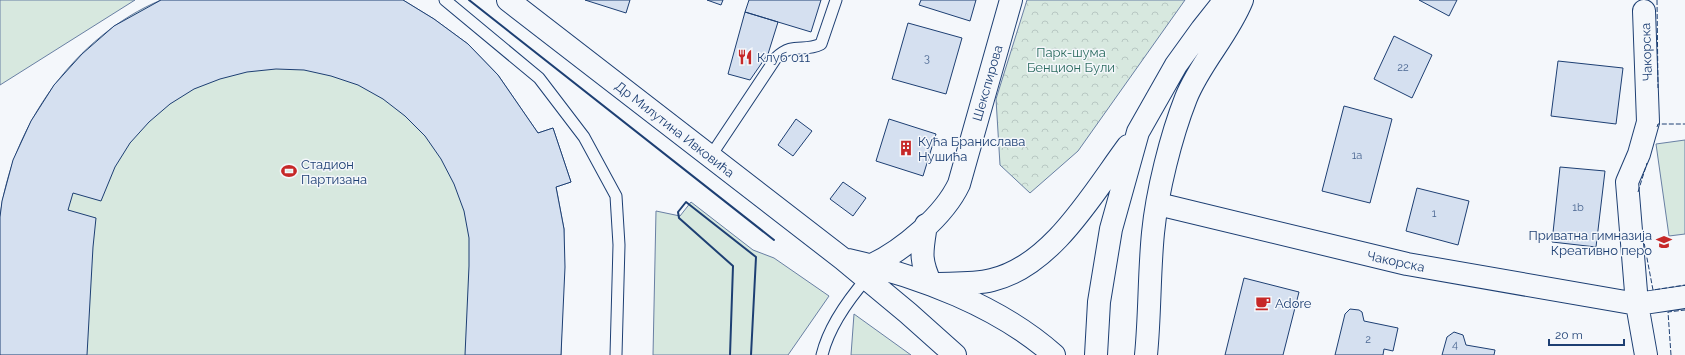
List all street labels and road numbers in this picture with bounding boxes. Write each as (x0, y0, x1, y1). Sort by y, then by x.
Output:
street label: Чакорска (1638, 22, 1655, 82)
street label: Шекспирова (969, 43, 1006, 123)
street label: Др Милутина Ивковића (612, 78, 737, 181)
street label: Чакорска (1366, 248, 1426, 275)

